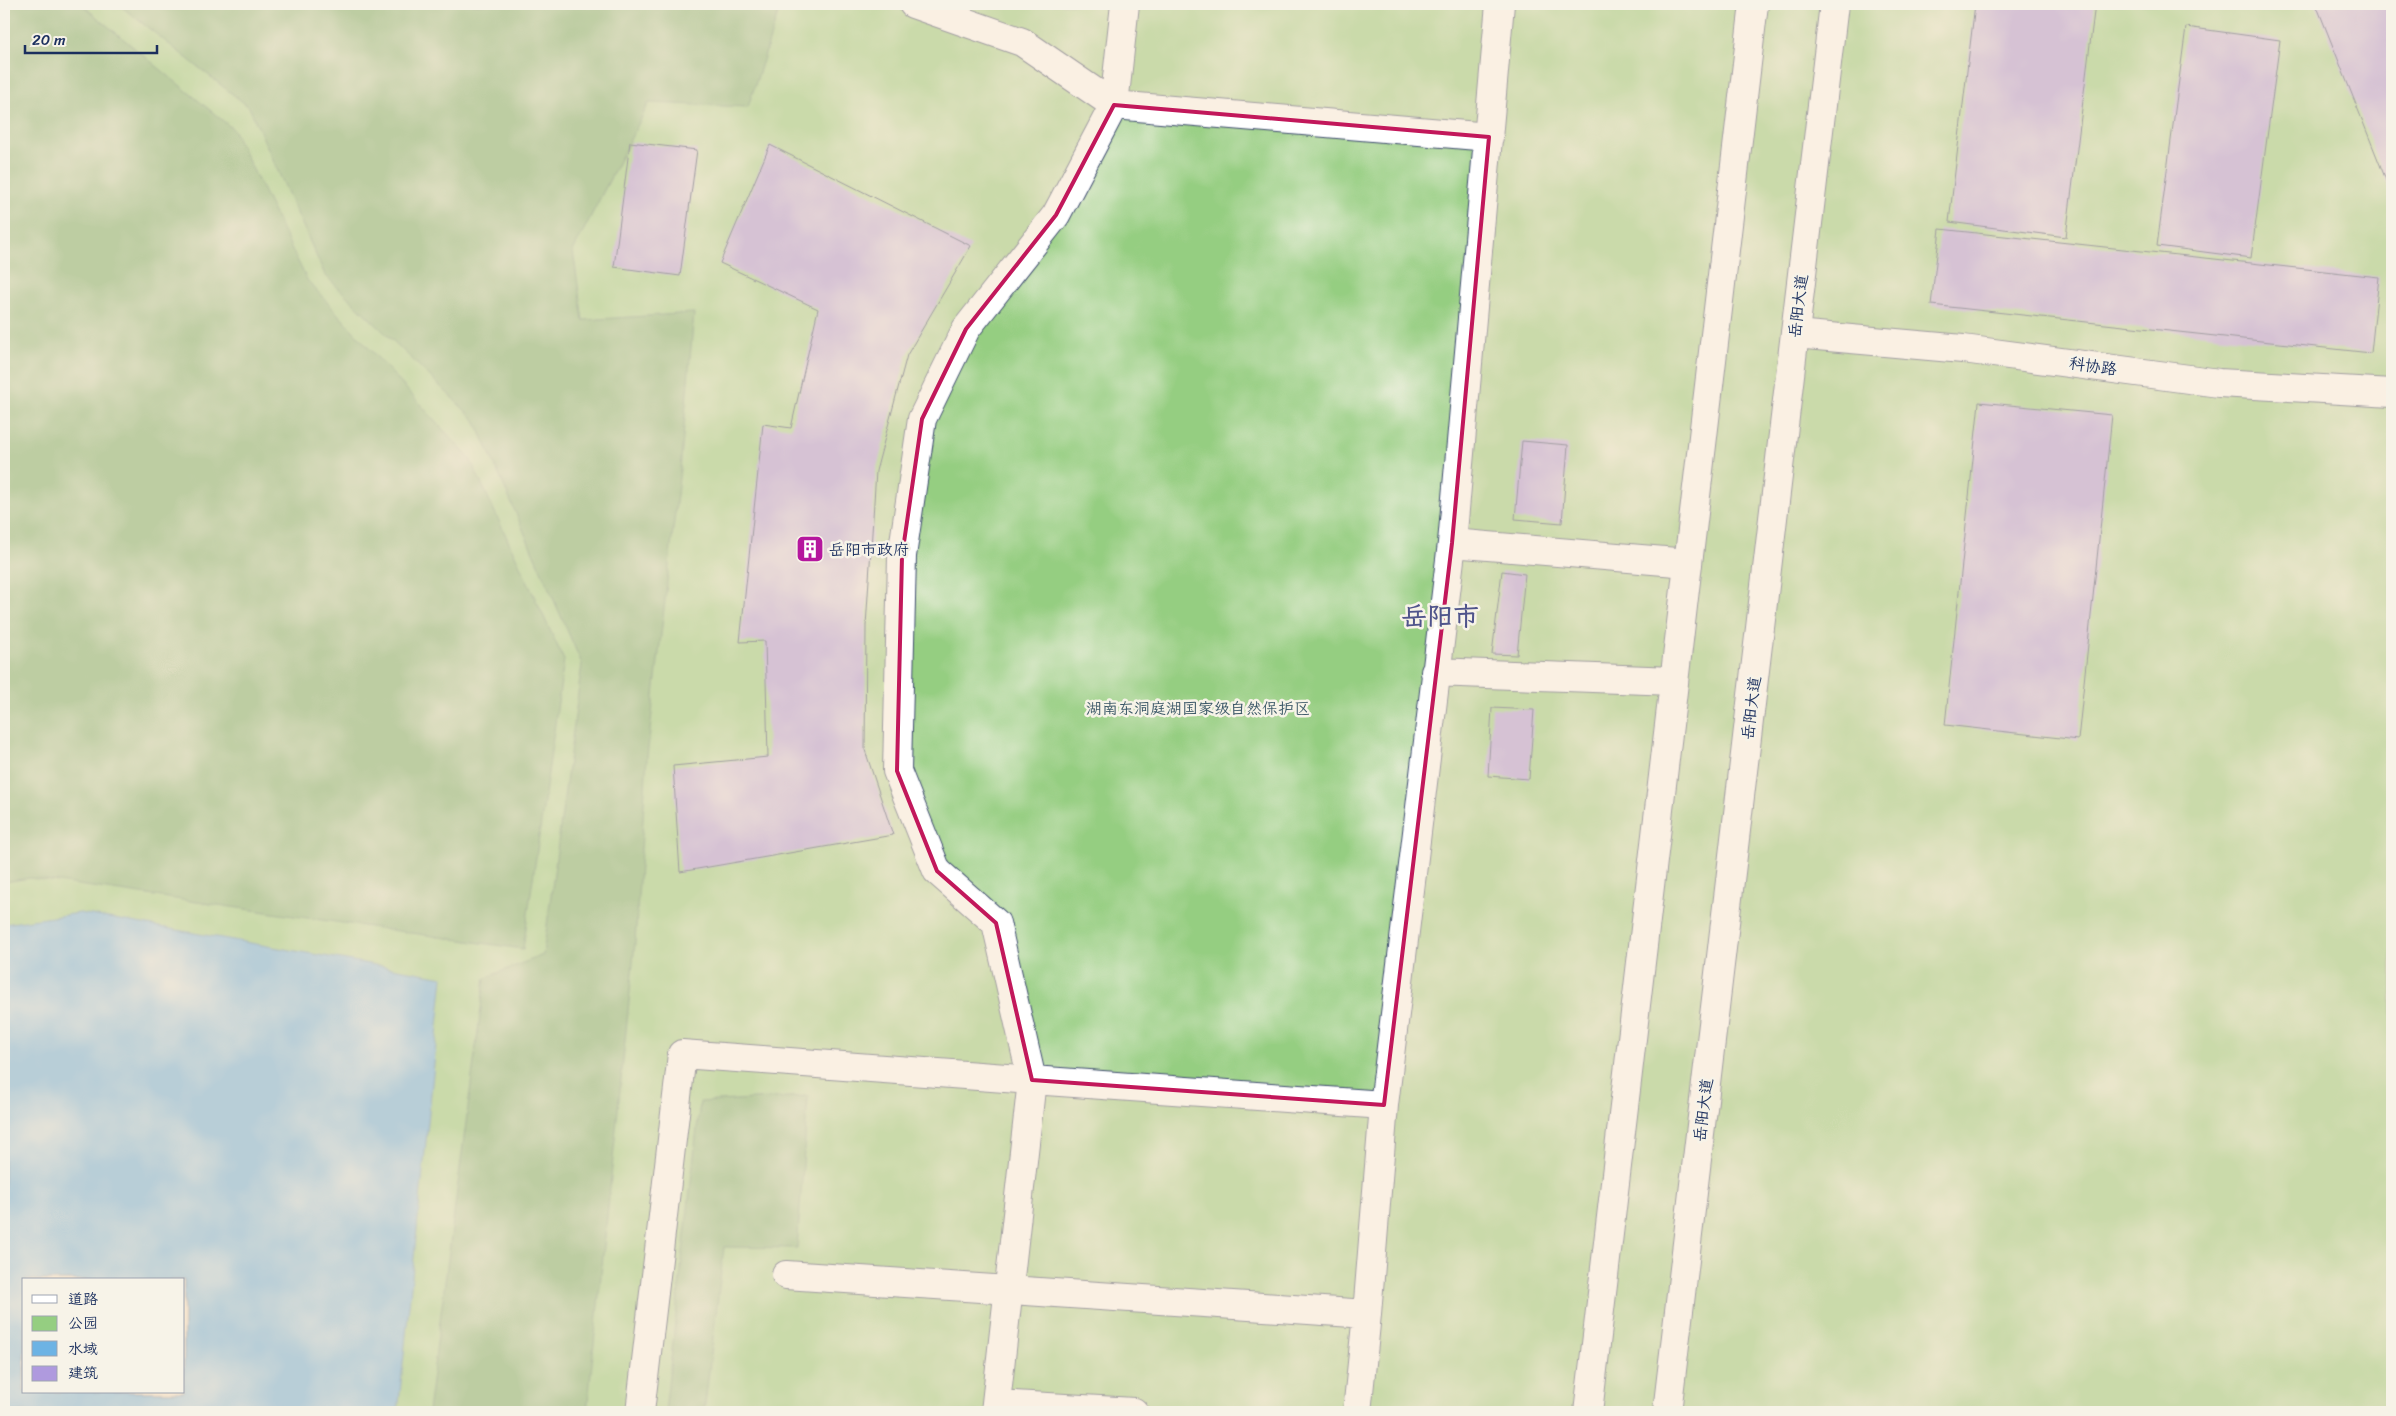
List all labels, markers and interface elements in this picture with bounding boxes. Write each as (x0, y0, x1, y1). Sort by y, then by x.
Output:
scale bar (25, 22, 158, 54)
text: 20 m (32, 27, 66, 53)
street label: 岳阳大道 (1780, 272, 1816, 340)
street label: 科协路 (2067, 348, 2119, 384)
building icon: 岳阳市政府 (795, 534, 825, 564)
place label: 岳阳市政府 (829, 535, 909, 564)
district label: 岳阳市 (1401, 593, 1479, 639)
street label: 岳阳大道 (1733, 674, 1769, 742)
park label: 湖南东洞庭湖国家级自然保护区 (1086, 694, 1310, 723)
street label: 岳阳大道 (1685, 1076, 1721, 1144)
legend (22, 1278, 185, 1394)
text: 道路 (68, 1286, 98, 1312)
text: 公园 (68, 1310, 98, 1336)
text: 水域 (68, 1336, 98, 1362)
text: 建筑 (68, 1360, 98, 1386)

